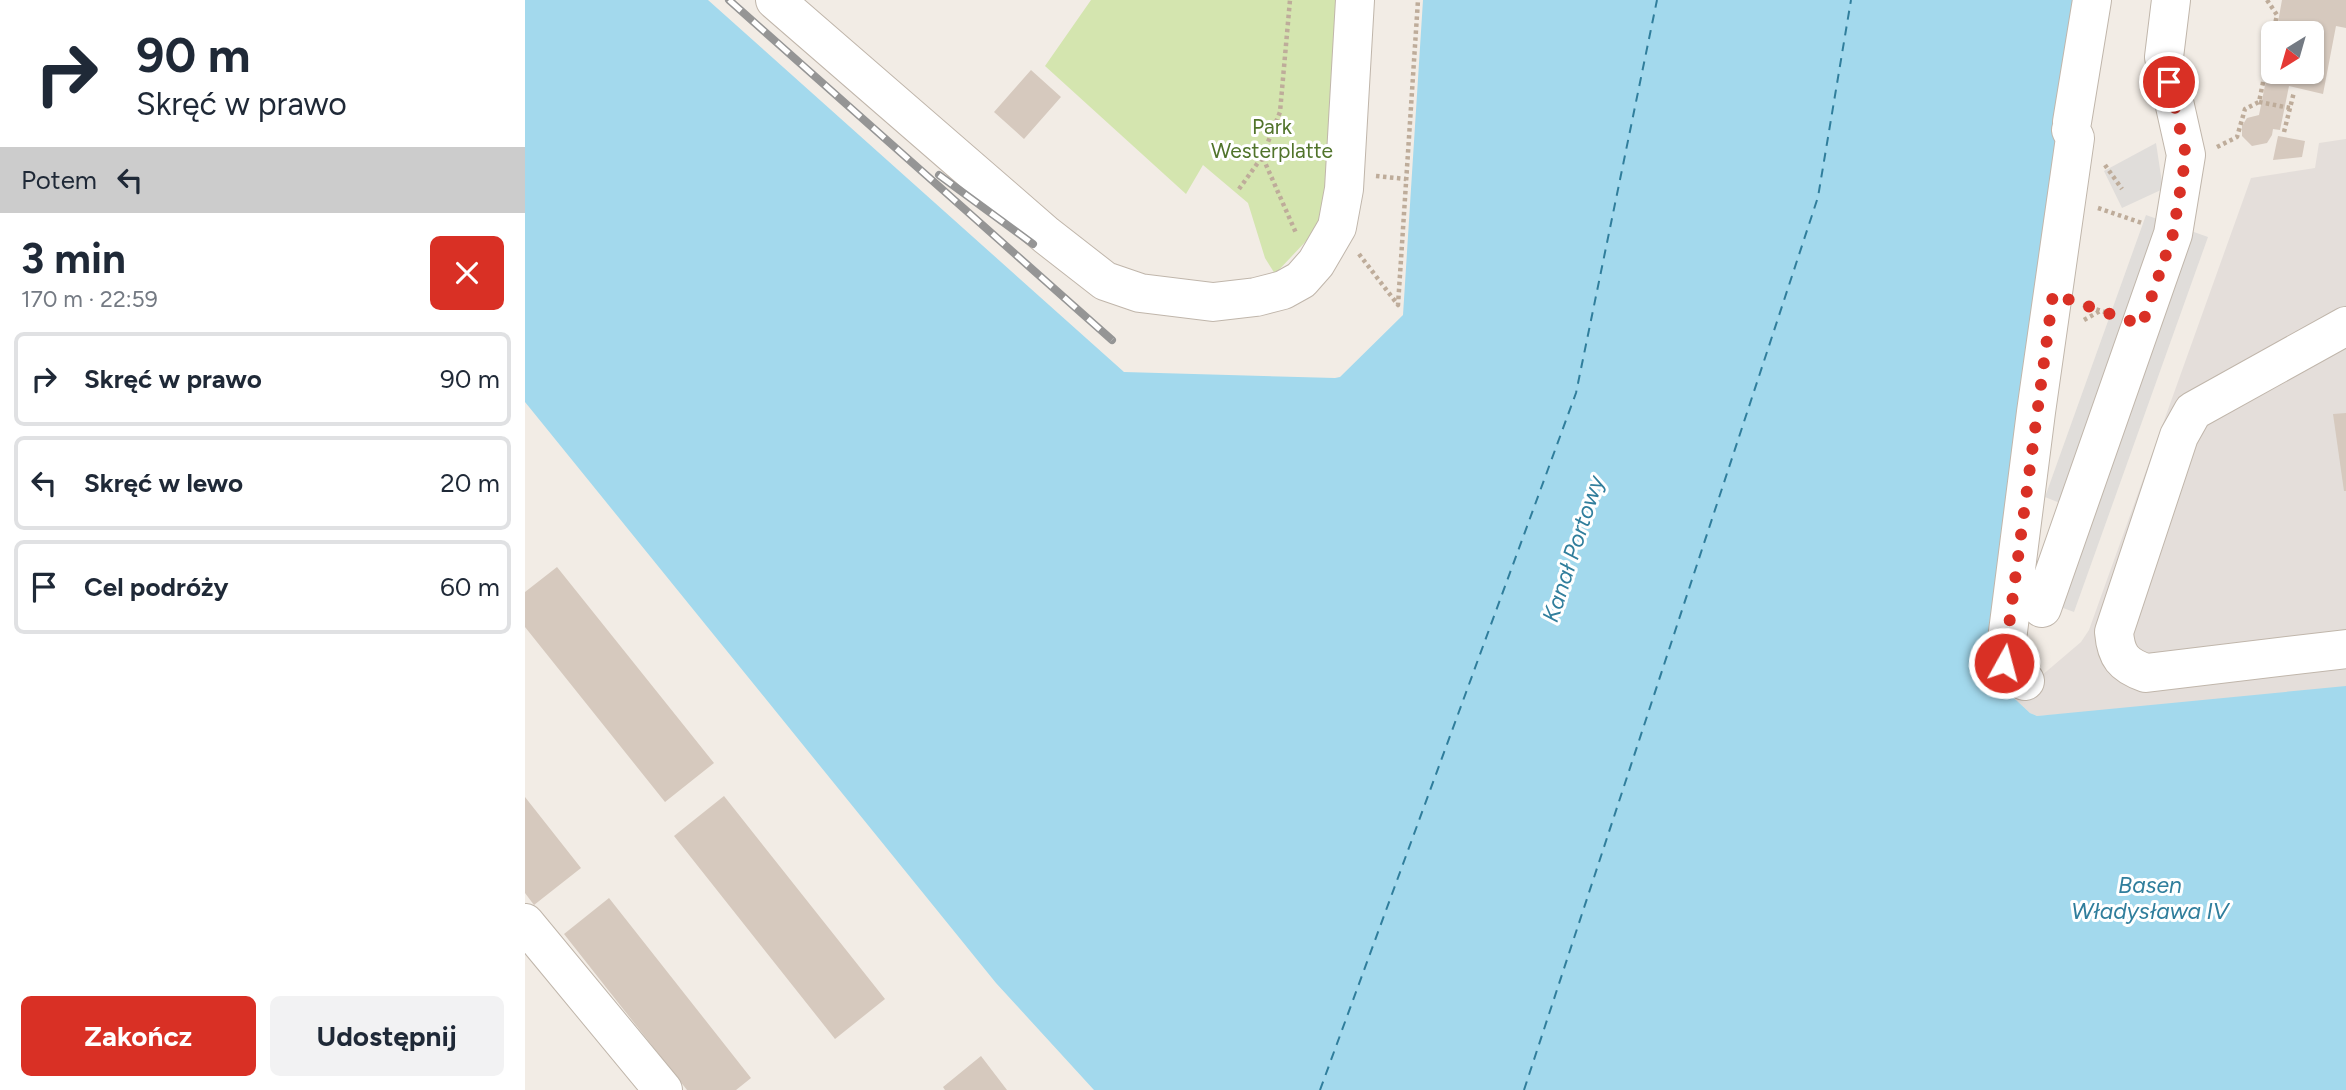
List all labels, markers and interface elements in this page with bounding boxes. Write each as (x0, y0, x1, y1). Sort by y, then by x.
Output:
north arrow (2261, 21, 2324, 84)
map controls (2261, 21, 2324, 84)
text: 90 m (136, 25, 251, 84)
icon: right (21, 28, 112, 119)
pin (2139, 52, 2199, 112)
icon: arrive (2150, 63, 2188, 101)
text: Skręć w prawo (136, 85, 347, 123)
park label: Park Westerplatte (1211, 114, 1333, 163)
icon: left (111, 161, 149, 199)
text: Potem (21, 164, 97, 196)
text: 3 min (21, 233, 126, 284)
button: close (430, 236, 504, 310)
text: 170 m · 22:59 (21, 285, 158, 313)
icon: right (25, 360, 63, 398)
text: Skręć w prawo (84, 363, 262, 395)
text: 90 m (440, 363, 500, 395)
icon: left (25, 464, 63, 502)
text: Skręć w lewo (84, 467, 243, 499)
text: 20 m (440, 467, 500, 499)
water label: Kanał Portowy (1536, 471, 1610, 626)
icon: arrive (25, 568, 63, 606)
text: Cel podróży (84, 571, 228, 603)
text: 60 m (440, 571, 500, 603)
position arrow (1967, 626, 2041, 700)
water label: Basen Władysława IV (2071, 871, 2231, 925)
button: Zakończ (21, 996, 256, 1076)
button: Udostępnij (270, 996, 504, 1076)

